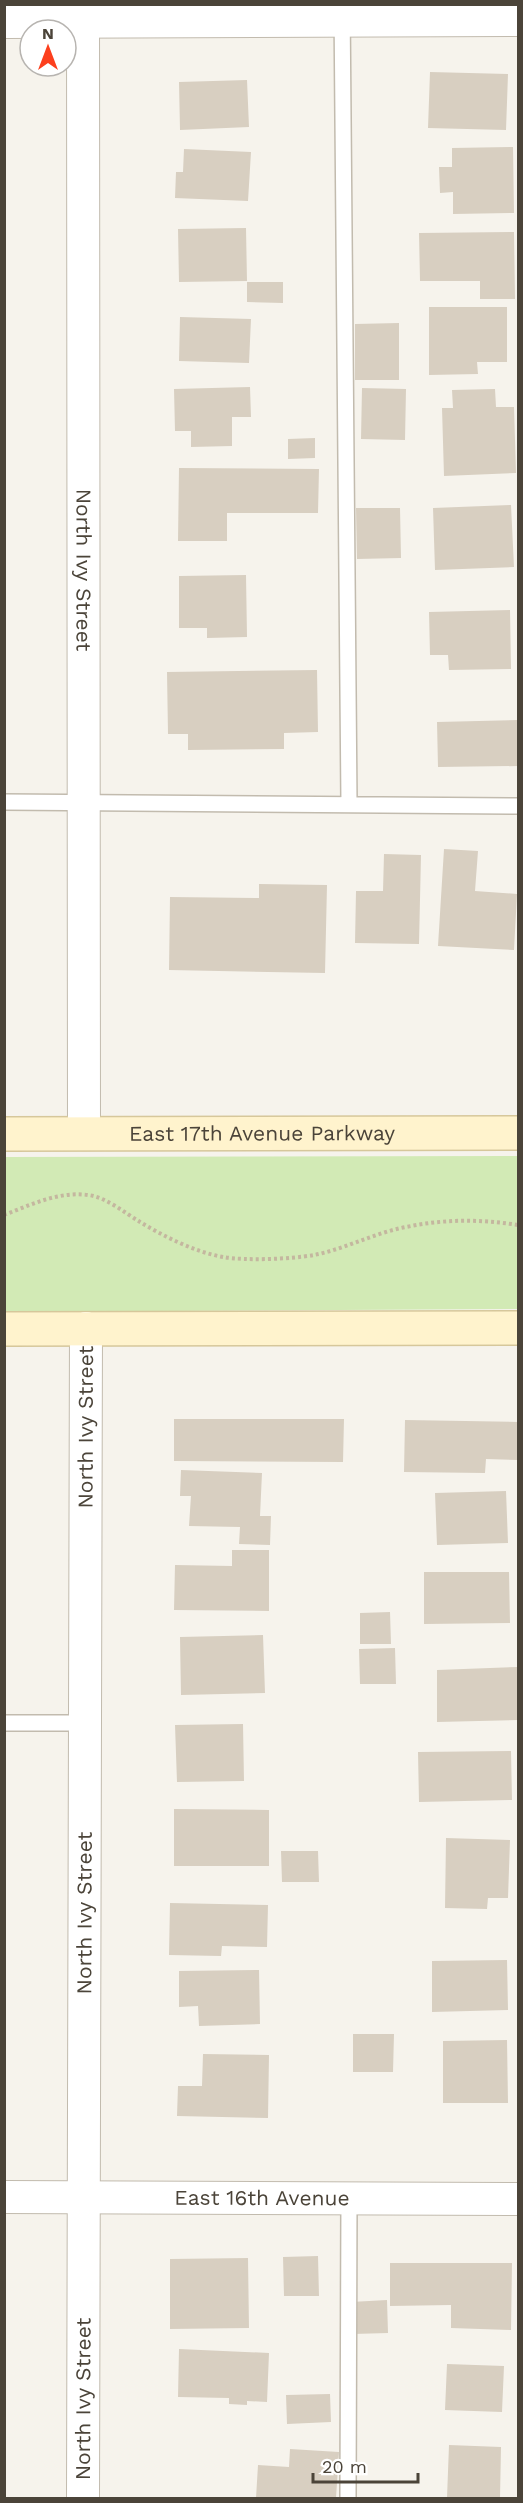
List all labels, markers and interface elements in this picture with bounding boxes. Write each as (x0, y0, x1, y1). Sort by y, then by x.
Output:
north arrow (18, 18, 78, 78)
text: N (42, 24, 54, 43)
street label: North Ivy Street (71, 489, 97, 652)
street label: East 17th Avenue Parkway (129, 1120, 395, 1146)
street label: North Ivy Street (73, 1345, 98, 1508)
street label: North Ivy Street (71, 1831, 97, 1994)
street label: East 16th Avenue (174, 2185, 350, 2210)
street label: North Ivy Street (70, 2317, 95, 2480)
scale bar (313, 2446, 418, 2484)
text: 20 m (322, 2456, 367, 2477)

